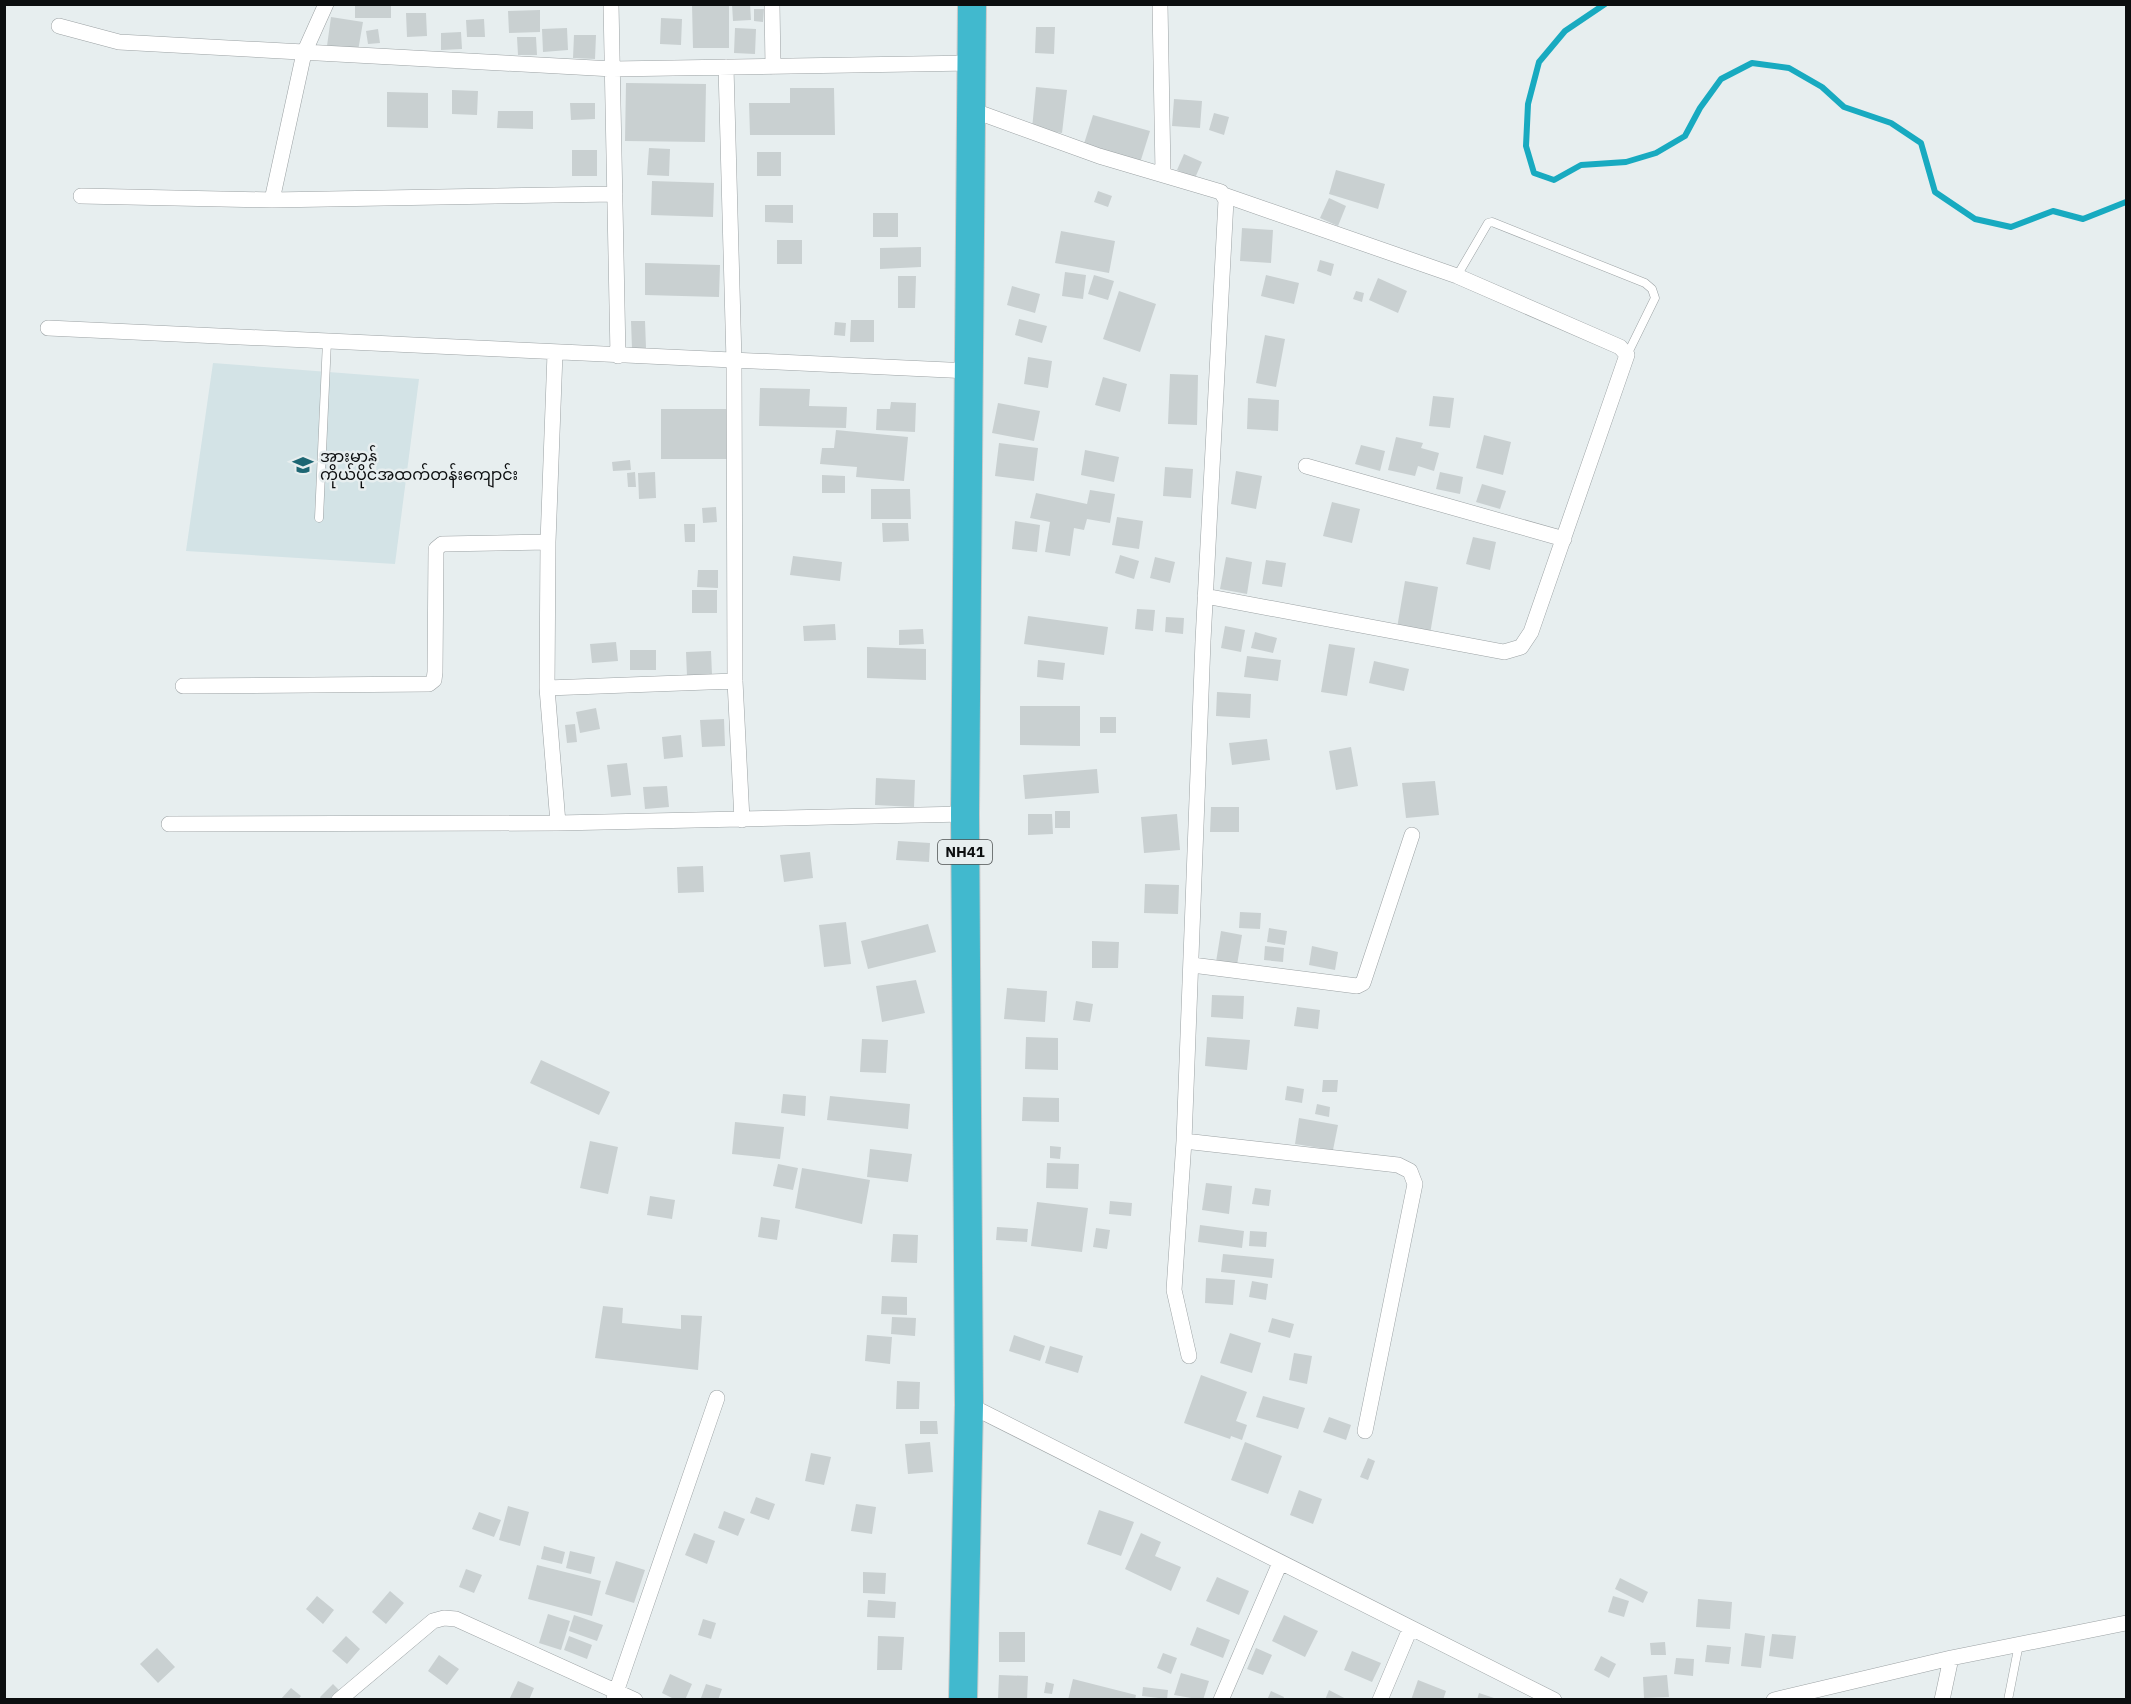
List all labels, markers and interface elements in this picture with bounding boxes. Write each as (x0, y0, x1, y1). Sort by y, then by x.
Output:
place label: အားမာန် ကိုယ်ပိုင်အထက်တန်းကျောင်း (320, 445, 518, 489)
school or university icon: အားမာန် ကိုယ်ပိုင်အထက်တန်းကျောင်း (291, 453, 315, 477)
road number: NH41 (938, 840, 992, 864)

